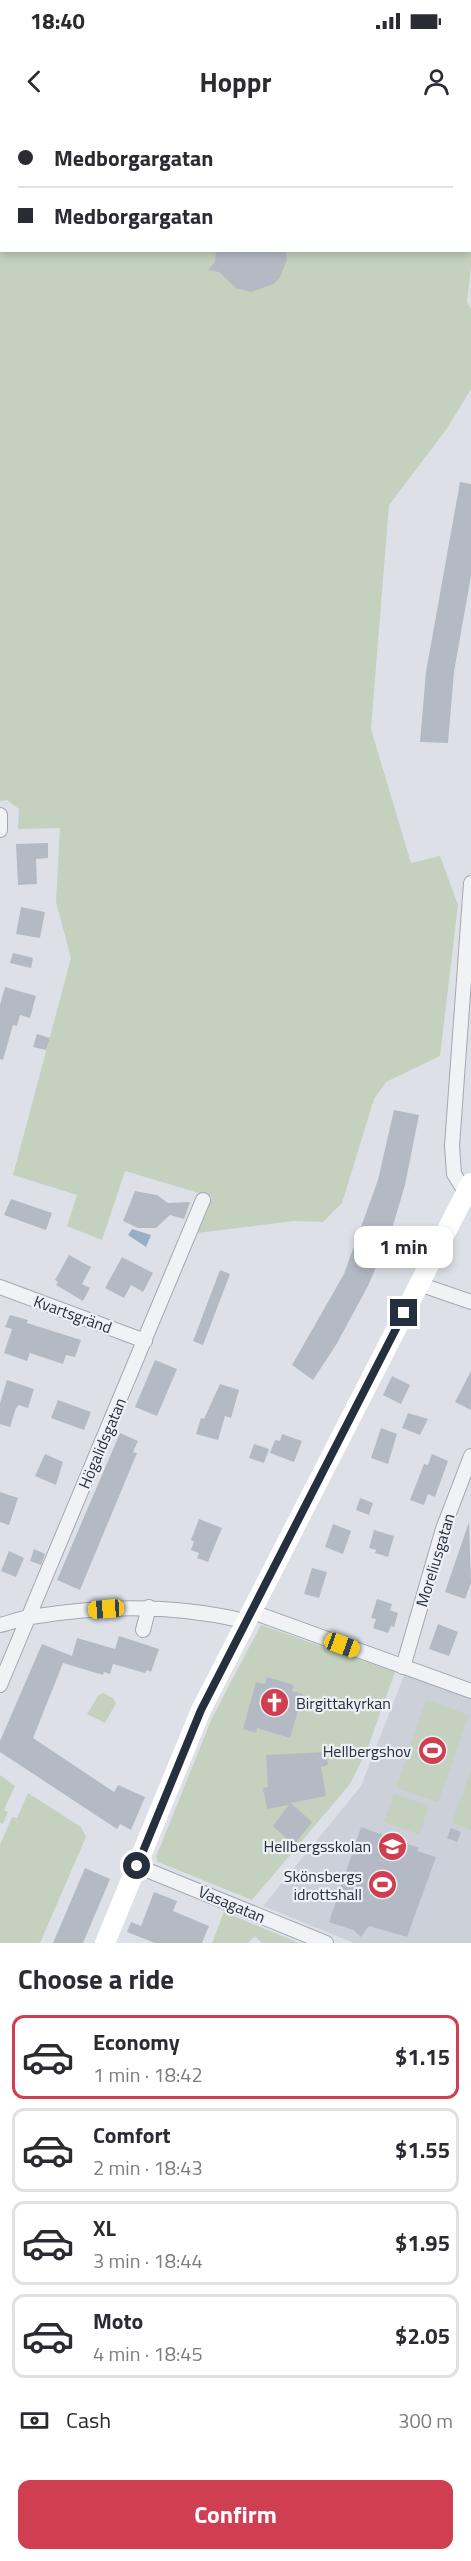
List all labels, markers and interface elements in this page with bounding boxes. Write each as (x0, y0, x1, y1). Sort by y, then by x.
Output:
text: 18:40 (30, 4, 85, 38)
text: Hoppr (200, 61, 271, 102)
icon: back (18, 65, 51, 98)
icon: person (420, 65, 453, 98)
text: Medborgargatan (54, 141, 213, 175)
text: Medborgargatan (54, 199, 213, 233)
callout: 1 min (354, 1226, 454, 1268)
text: 1 min (379, 1231, 428, 1262)
street label: Kvartsgränd (31, 1289, 115, 1339)
route end (390, 1299, 417, 1326)
street label: Högalidsgatan (72, 1394, 132, 1492)
street label: Moreliusgatan (409, 1510, 461, 1610)
car (87, 1599, 125, 1619)
car (322, 1630, 362, 1660)
church icon: Birgittakyrkan (259, 1687, 291, 1719)
place label: Birgittakyrkan (296, 1691, 391, 1715)
sports icon: Hellbergshov (416, 1735, 448, 1767)
place label: Hellbergshov (323, 1739, 411, 1763)
school or university icon: Hellbergsskolan (376, 1830, 408, 1862)
place label: Hellbergsskolan (264, 1834, 371, 1858)
route start (123, 1852, 150, 1879)
place label: Skönsbergs idrottshall (284, 1864, 362, 1906)
sports icon: Skönsbergs idrottshall (367, 1869, 399, 1901)
street label: Vasagatan (195, 1879, 269, 1929)
text: Choose a ride (18, 1958, 174, 1999)
text: Economy (93, 2025, 180, 2059)
icon: car (21, 2030, 75, 2084)
text: $1.15 (395, 2040, 450, 2074)
text: 1 min · 18:42 (93, 2059, 203, 2090)
text: Comfort (93, 2118, 171, 2152)
icon: car (21, 2123, 75, 2177)
text: $1.55 (395, 2133, 450, 2167)
text: 2 min · 18:43 (93, 2152, 203, 2183)
text: XL (93, 2211, 116, 2245)
icon: car (21, 2216, 75, 2270)
text: $1.95 (395, 2226, 450, 2260)
text: 3 min · 18:44 (93, 2245, 203, 2276)
text: Moto (93, 2304, 143, 2338)
icon: car (21, 2309, 75, 2363)
text: $2.05 (395, 2319, 450, 2353)
text: 4 min · 18:45 (93, 2338, 203, 2369)
text: Cash (66, 2403, 111, 2437)
icon: cash (18, 2404, 51, 2437)
text: 300 m (398, 2405, 453, 2436)
button: Confirm (18, 2480, 453, 2549)

